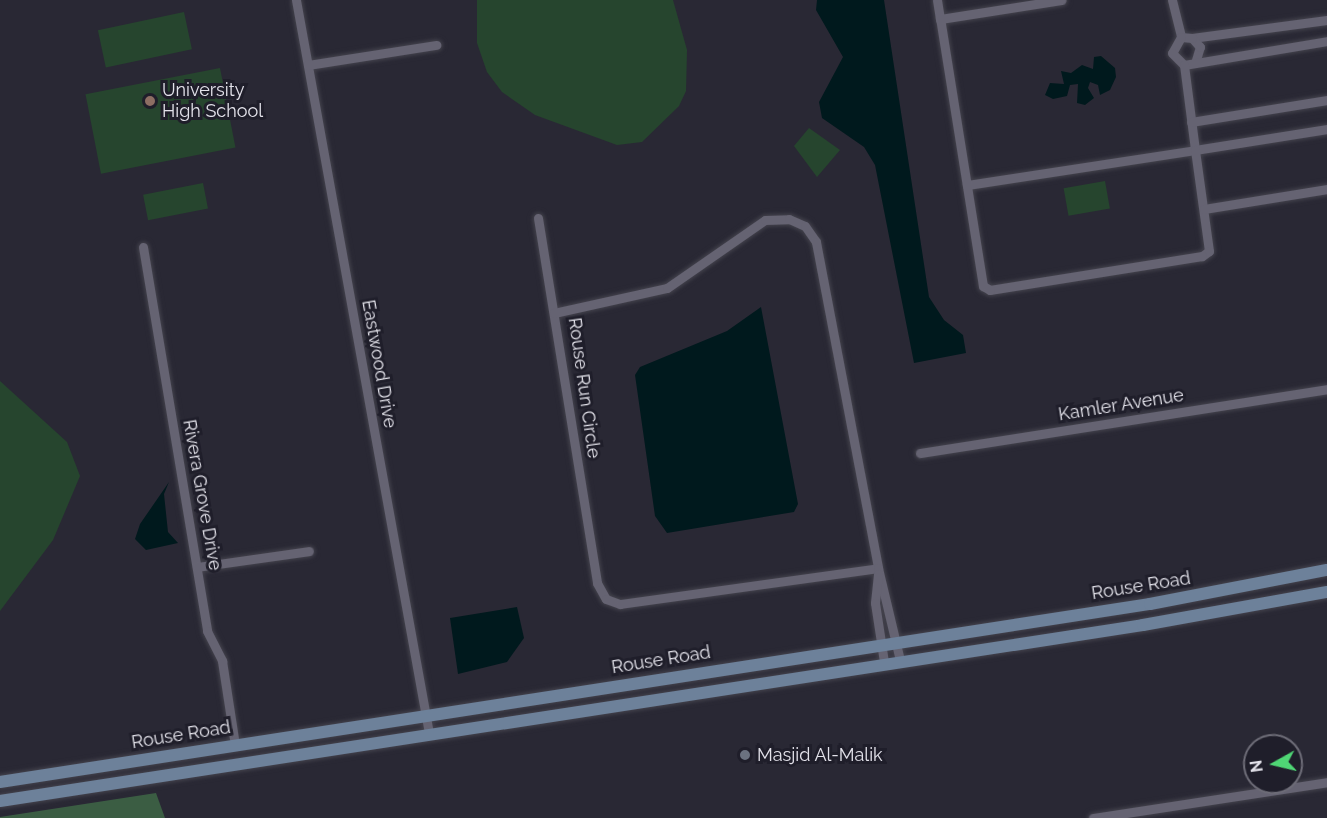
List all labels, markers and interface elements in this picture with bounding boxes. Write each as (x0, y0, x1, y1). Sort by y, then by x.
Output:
place label: University High School (162, 80, 263, 122)
marker: University High School (143, 94, 157, 108)
street label: Eastwood Drive (357, 298, 401, 430)
street label: Rouse Run Circle (563, 316, 605, 460)
street label: Kamler Avenue (1056, 384, 1186, 426)
street label: Rivera Grove Drive (178, 418, 226, 572)
street label: Rouse Road (1090, 568, 1192, 604)
street label: Rouse Road (610, 642, 712, 678)
street label: Rouse Road (130, 717, 232, 753)
north arrow (1243, 734, 1303, 794)
place label: Masjid Al-Malik (757, 744, 883, 766)
marker: Masjid Al-Malik (738, 748, 752, 762)
text: N (1246, 759, 1267, 774)

